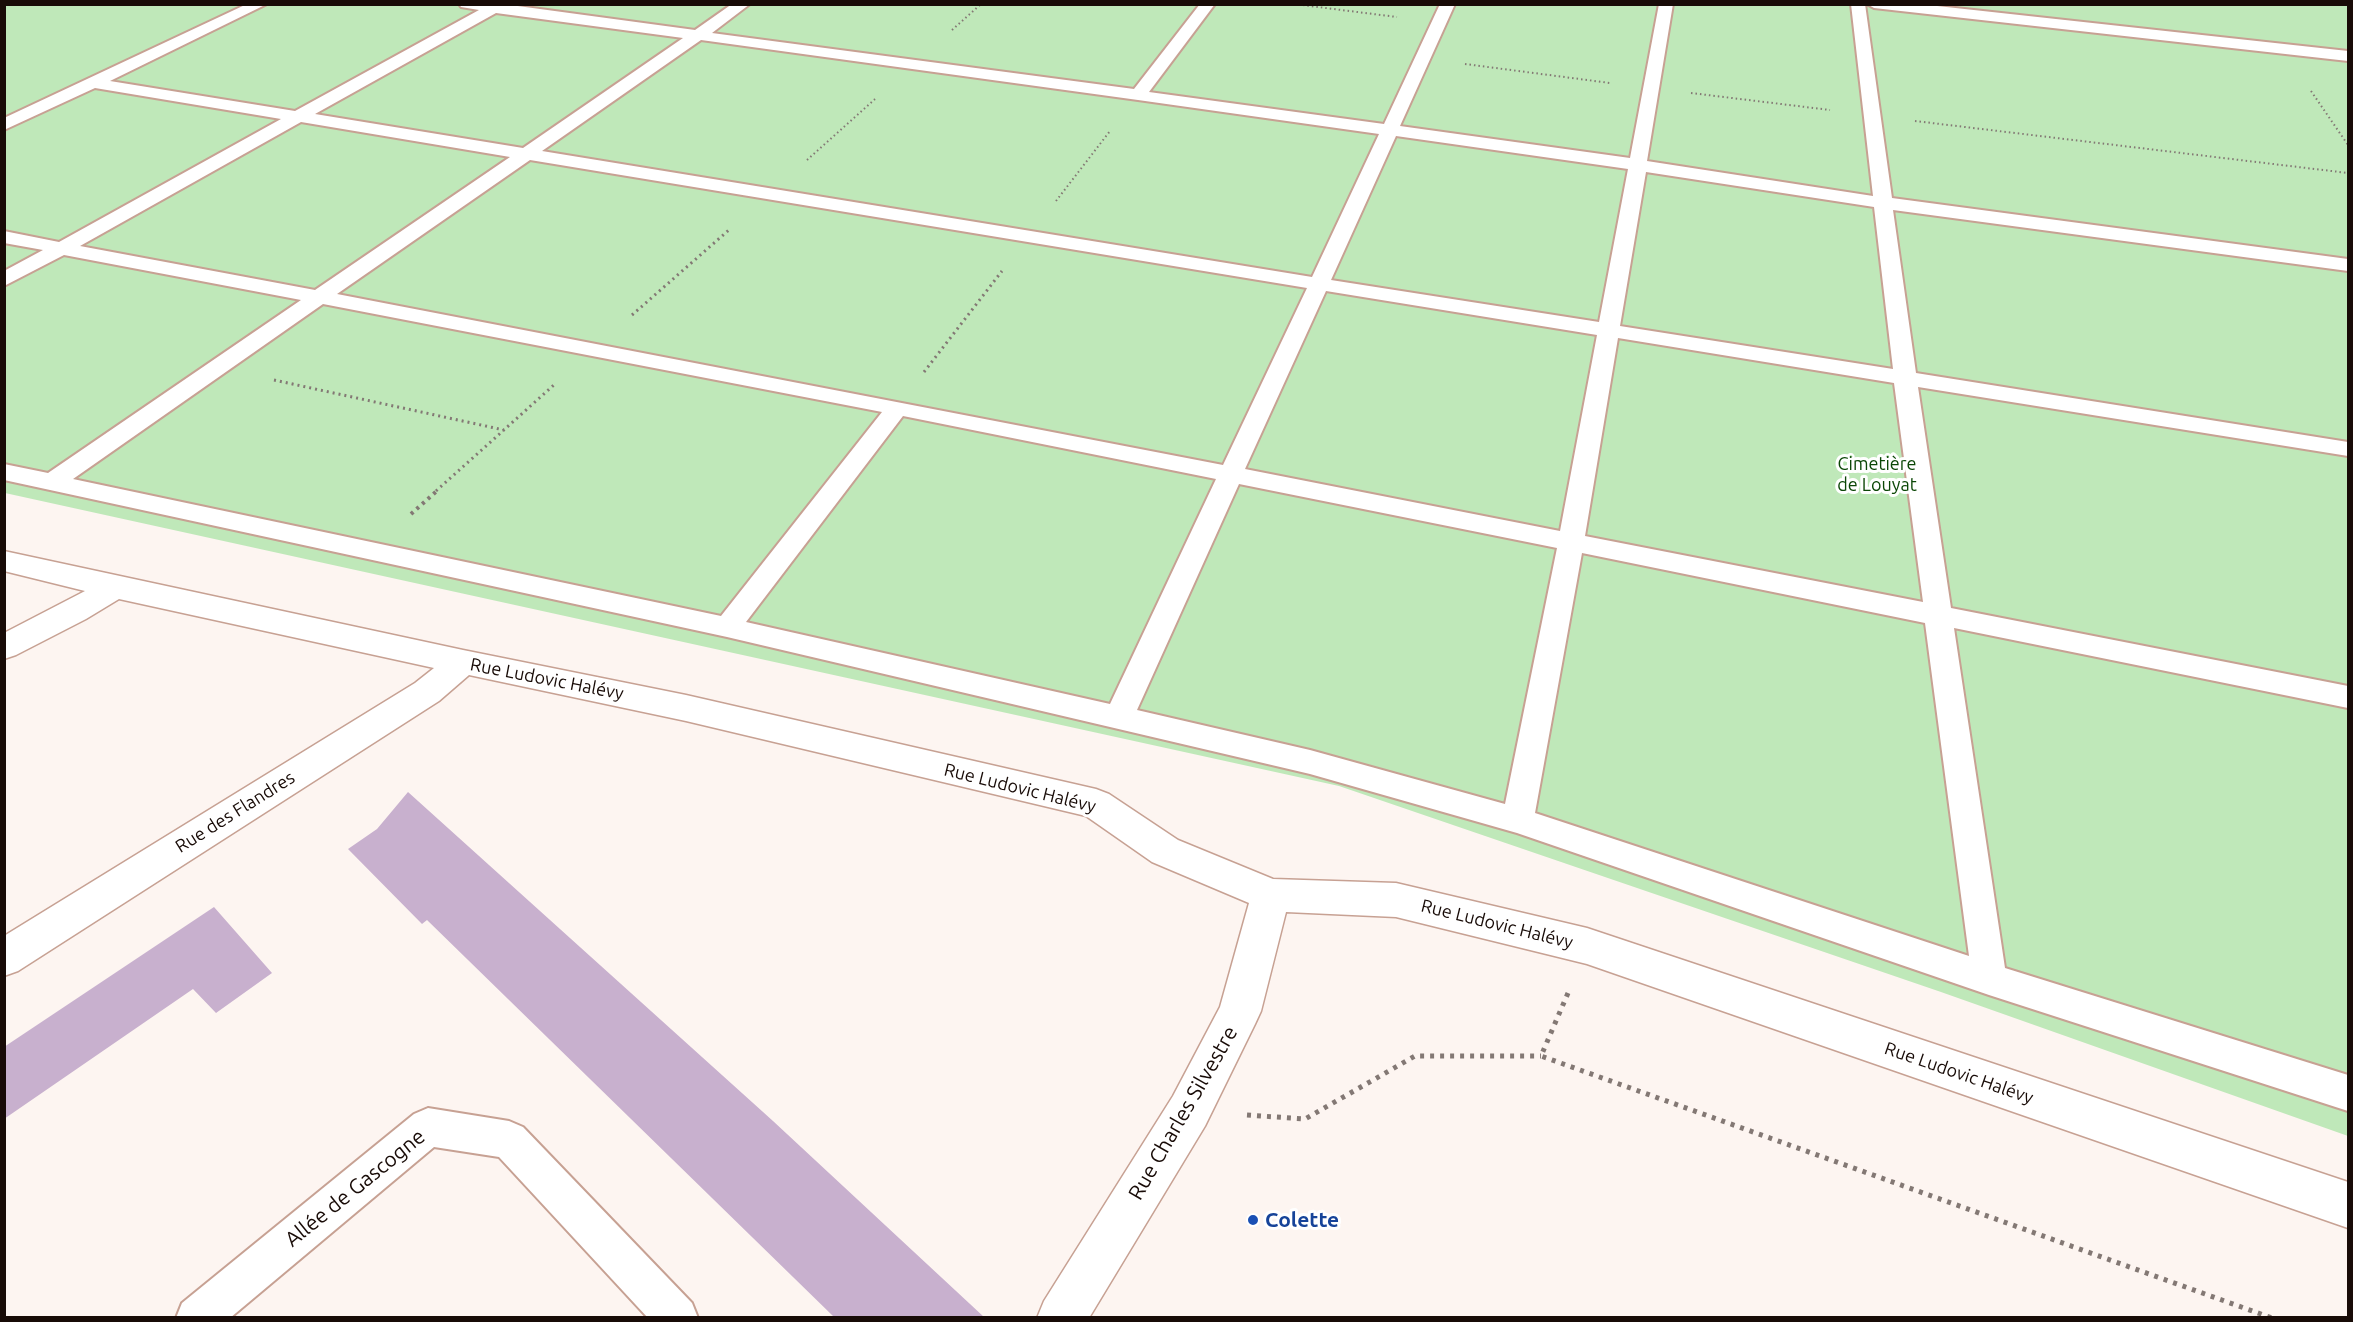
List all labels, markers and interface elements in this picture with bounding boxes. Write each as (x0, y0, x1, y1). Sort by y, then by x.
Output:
park label: Cimetière de Louyat (1837, 453, 1917, 496)
street label: Rue Ludovic Halévy (468, 654, 626, 704)
street label: Rue Ludovic Halévy (942, 759, 1098, 817)
street label: Rue des Flandres (171, 767, 299, 857)
street label: Rue Ludovic Halévy (1419, 895, 1575, 953)
street label: Rue Charles Silvestre (1123, 1022, 1243, 1204)
street label: Rue Ludovic Halévy (1882, 1037, 2036, 1109)
street label: Allée de Gascogne (280, 1124, 430, 1252)
place label: Colette (1265, 1207, 1339, 1233)
marker: Colette (1246, 1213, 1260, 1227)

